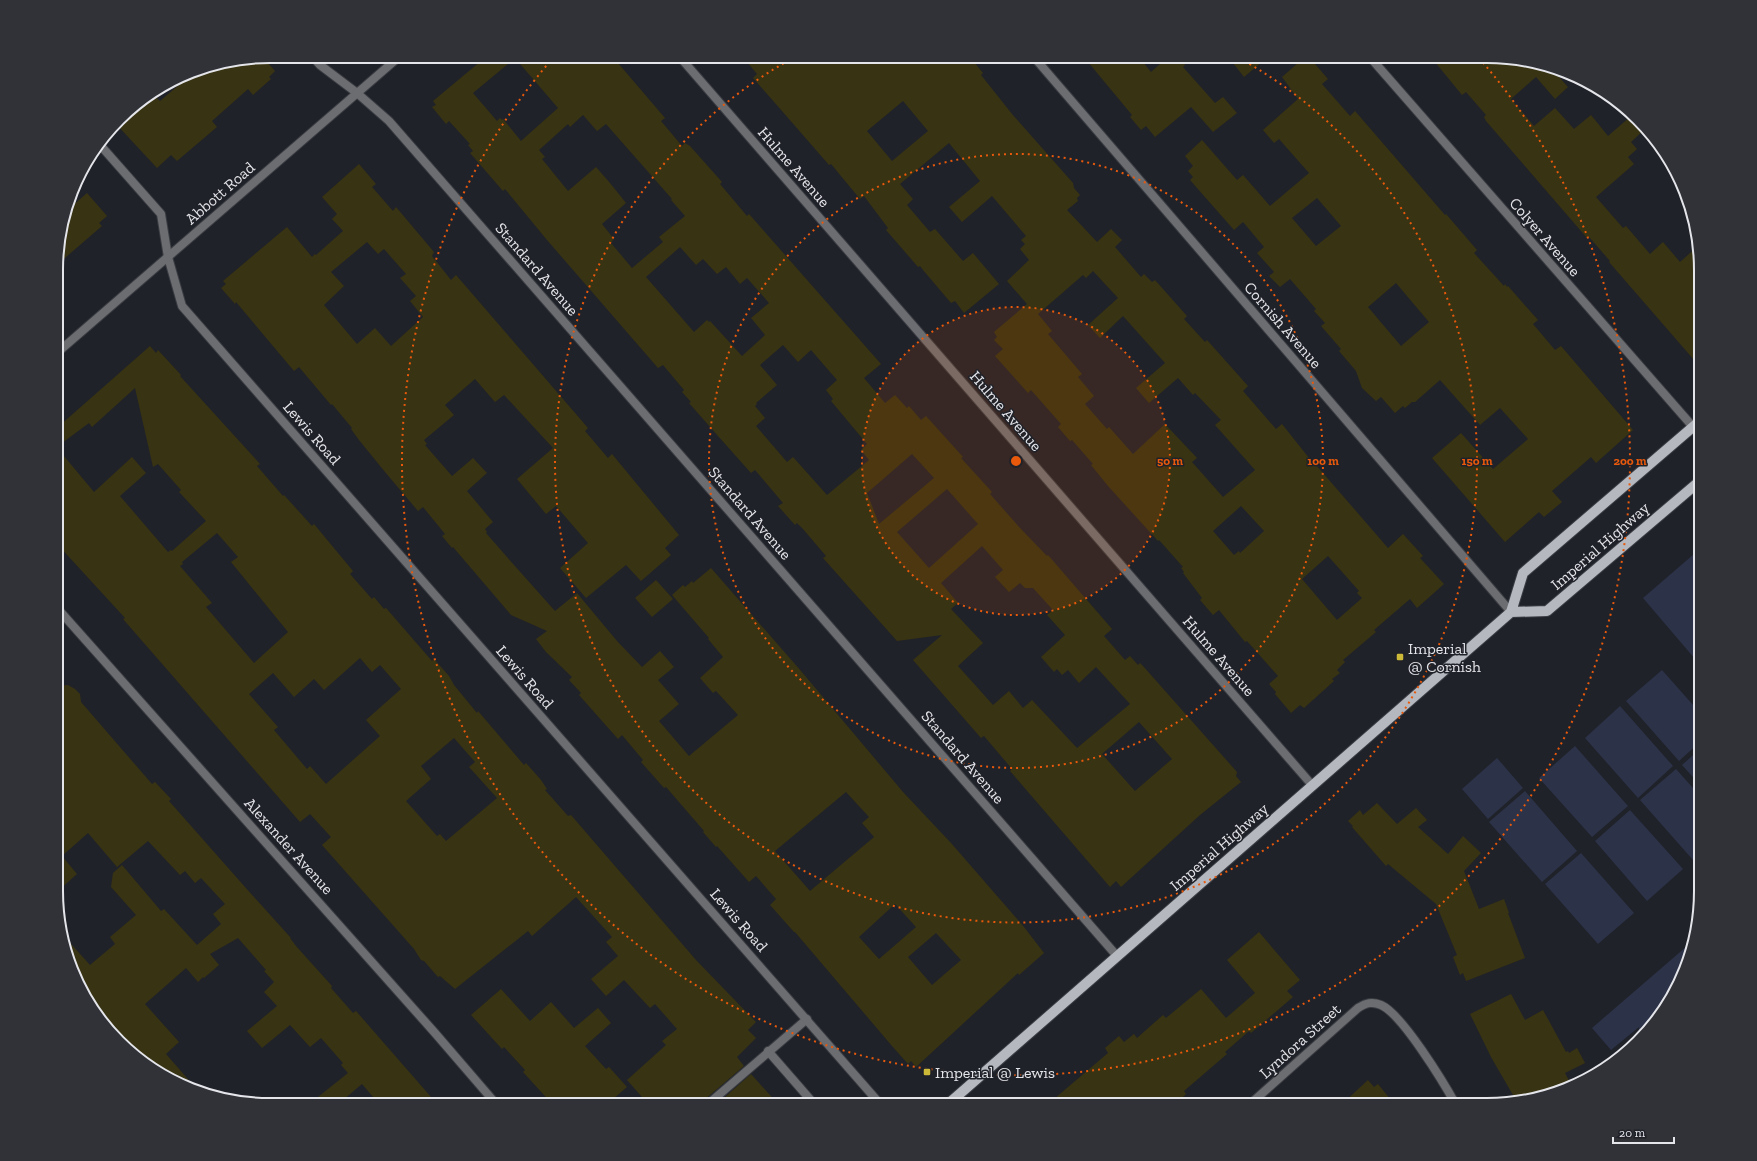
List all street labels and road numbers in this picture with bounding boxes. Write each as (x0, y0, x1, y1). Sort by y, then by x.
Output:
street label: Hulme Avenue (754, 123, 834, 211)
street label: Abbott Road (181, 158, 259, 228)
street label: Colyer Avenue (1506, 194, 1584, 280)
street label: Standard Avenue (491, 219, 583, 319)
street label: Cornish Avenue (1240, 278, 1326, 372)
street label: Hulme Avenue (966, 367, 1046, 455)
street label: Lewis Road (279, 397, 345, 469)
street label: Standard Avenue (704, 463, 796, 563)
street label: Imperial Highway (1547, 498, 1654, 594)
street label: Hulme Avenue (1179, 612, 1259, 700)
street label: Lewis Road (492, 641, 558, 713)
street label: Standard Avenue (917, 707, 1009, 807)
street label: Alexander Avenue (241, 794, 337, 898)
street label: Imperial Highway (1166, 799, 1273, 895)
street label: Lewis Road (706, 884, 772, 956)
street label: Lyndora Street (1255, 1000, 1345, 1082)

